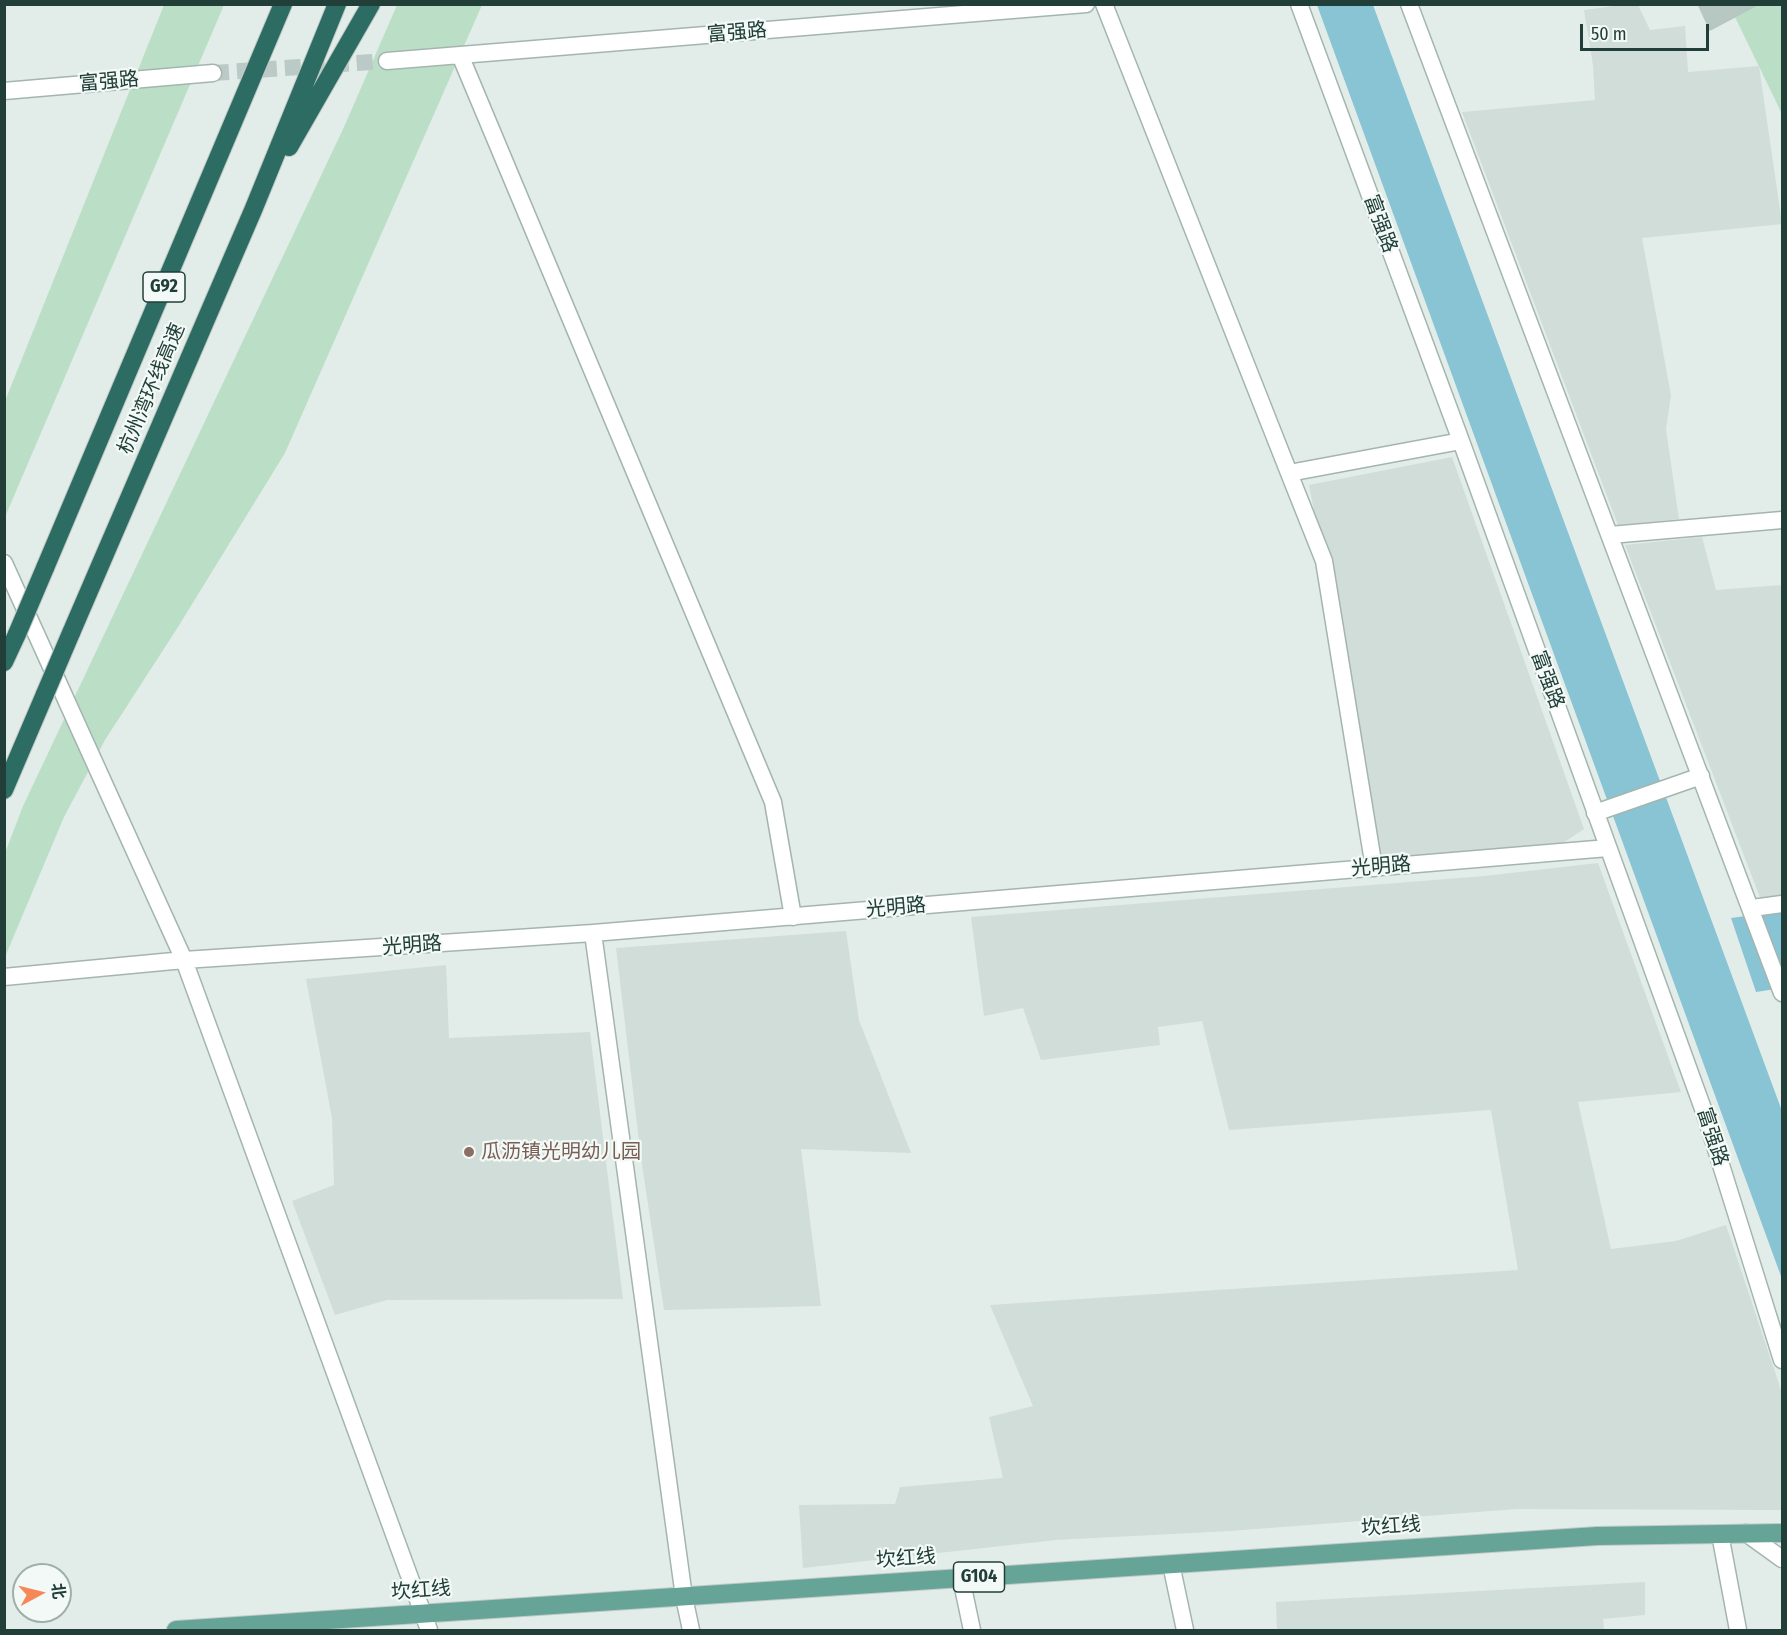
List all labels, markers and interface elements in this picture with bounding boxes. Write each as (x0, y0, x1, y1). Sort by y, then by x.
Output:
scale bar (1583, 12, 1712, 50)
street label: 富强路 (706, 18, 768, 48)
text: 50 m (1591, 23, 1627, 45)
street label: 富强路 (78, 67, 140, 97)
street label: 富强路 (1358, 192, 1402, 256)
road number: G92 (143, 272, 185, 302)
street label: 杭州湾环线高速 (114, 320, 190, 458)
street label: 富强路 (1525, 648, 1569, 712)
street label: 光明路 (1350, 852, 1412, 882)
street label: 光明路 (865, 893, 927, 923)
street label: 光明路 (381, 932, 443, 960)
street label: 富强路 (1691, 1105, 1733, 1169)
place label: 瓜沥镇光明幼儿园 (481, 1140, 641, 1164)
marker: 瓜沥镇光明幼儿园 (462, 1145, 476, 1159)
street label: 坎红线 (1360, 1513, 1422, 1541)
street label: 坎红线 (875, 1545, 937, 1573)
road number: G104 (954, 1562, 1004, 1592)
north arrow (12, 1563, 72, 1623)
street label: 坎红线 (390, 1577, 452, 1605)
text: 北 (48, 1582, 69, 1600)

